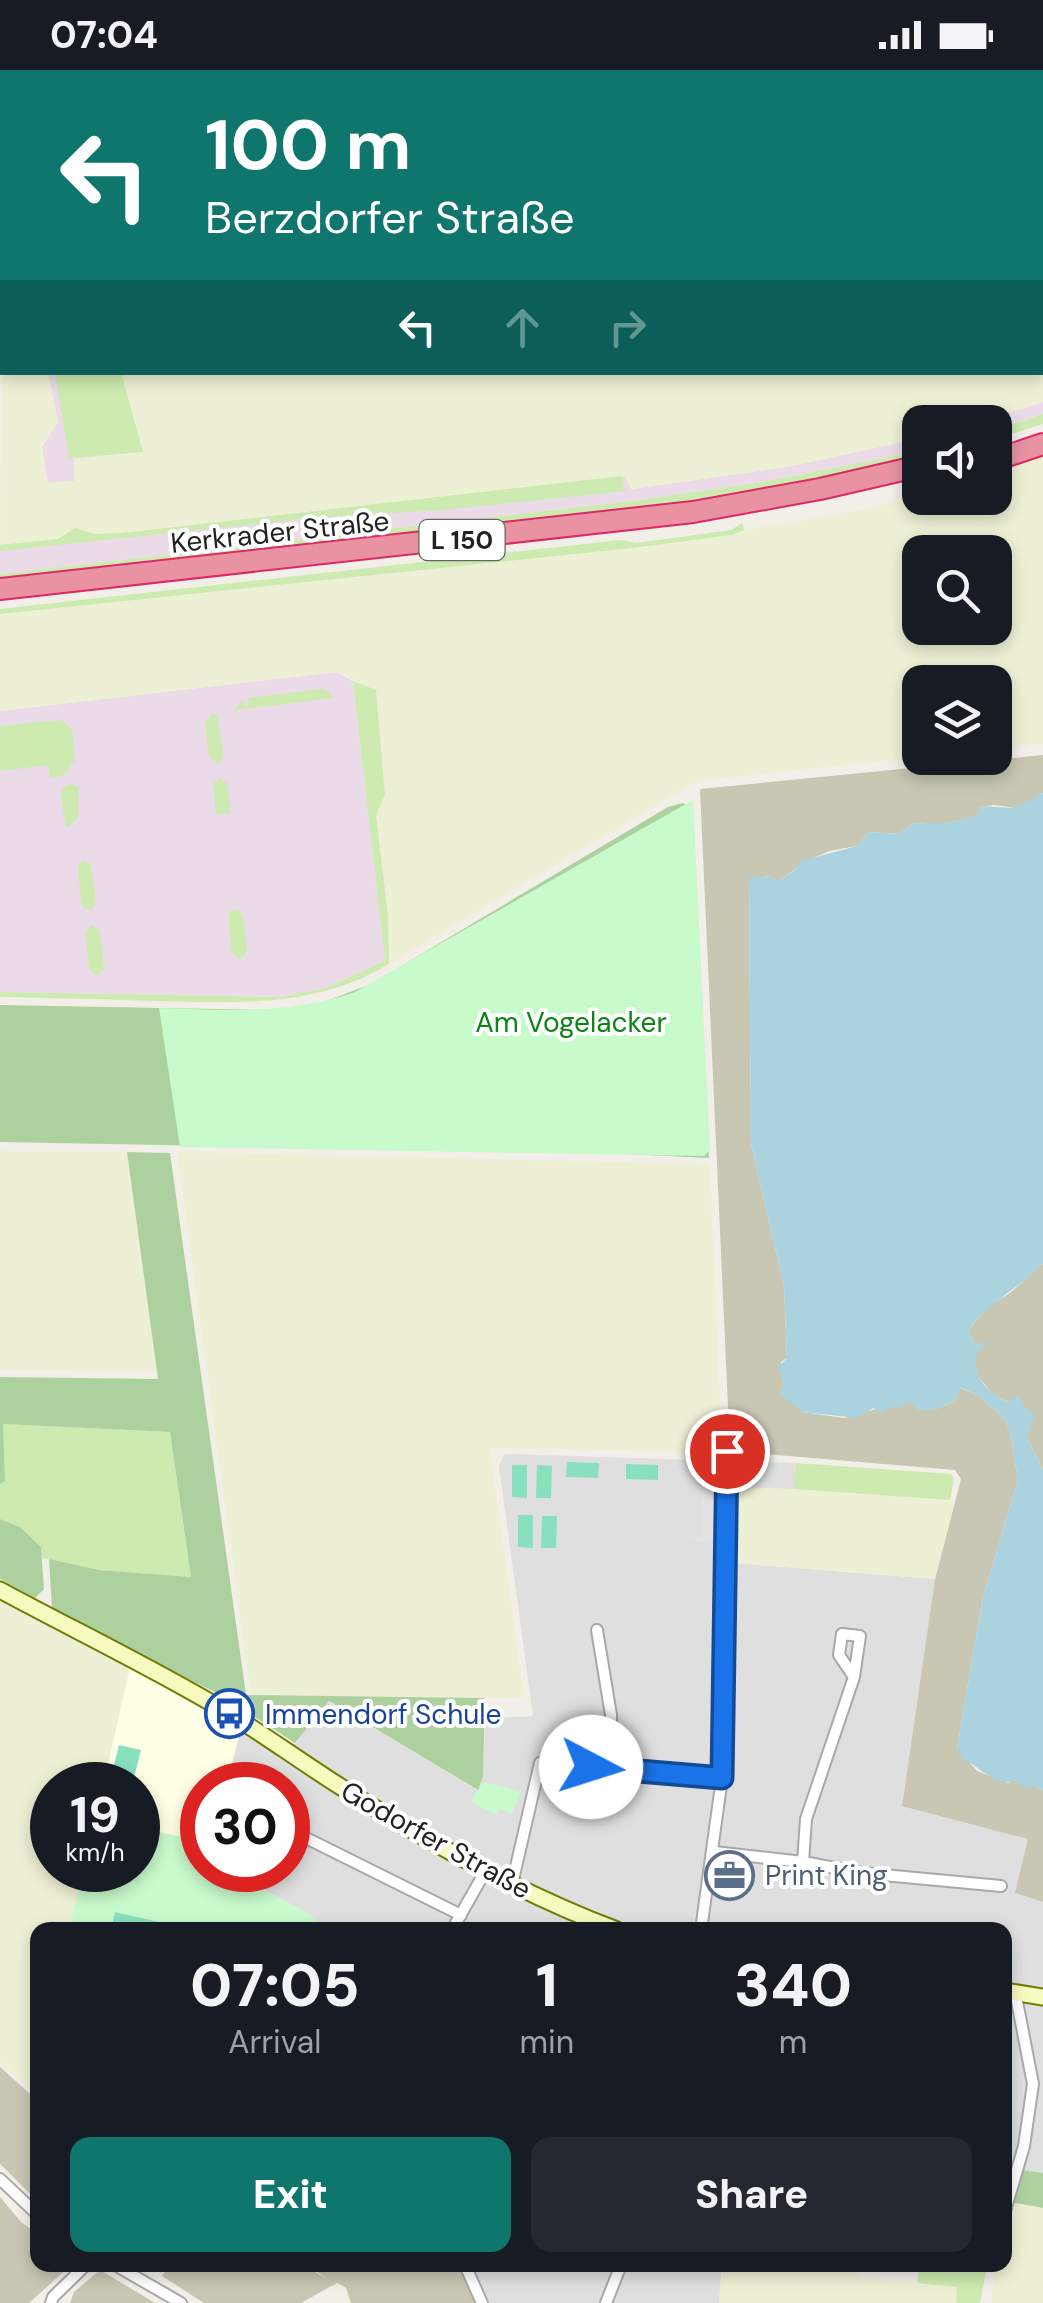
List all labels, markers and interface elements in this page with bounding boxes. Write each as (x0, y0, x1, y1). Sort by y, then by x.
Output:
text: 07:04 (50, 10, 158, 60)
text: 100 m (205, 100, 411, 191)
icon: left (40, 110, 170, 240)
text: Berzdorfer Straße (205, 188, 575, 247)
icon: left (390, 300, 445, 355)
icon: ahead (495, 300, 550, 355)
icon: right (600, 300, 655, 355)
map controls (902, 405, 1012, 775)
button: sound (902, 405, 1012, 515)
street label: Kerkrader Straße (169, 502, 391, 562)
road number: L 150 (420, 520, 504, 560)
button: search (902, 535, 1012, 645)
button: layers (902, 665, 1012, 775)
park label: Am Vogelacker (475, 1004, 667, 1041)
pin (685, 1409, 770, 1494)
icon: arrive (700, 1424, 755, 1479)
bus stop icon: Immendorf Schule (204, 1688, 256, 1740)
place label: Immendorf Schule (265, 1696, 501, 1733)
position arrow (539, 1715, 643, 1819)
speed limit sign: 30 (180, 1762, 310, 1892)
street label: Godorfer Straße (334, 1772, 538, 1908)
text: 19 (70, 1782, 120, 1848)
text: km/h (65, 1836, 125, 1869)
office icon: Print King (704, 1849, 756, 1901)
place label: Print King (765, 1857, 888, 1894)
text: 07:05 (190, 1946, 360, 2025)
text: 1 (536, 1946, 558, 2025)
text: 340 (734, 1946, 852, 2025)
text: Arrival (228, 2021, 321, 2063)
text: min (520, 2021, 574, 2063)
text: m (779, 2021, 807, 2063)
button: Exit (70, 2137, 511, 2252)
button: Share (531, 2137, 972, 2252)

